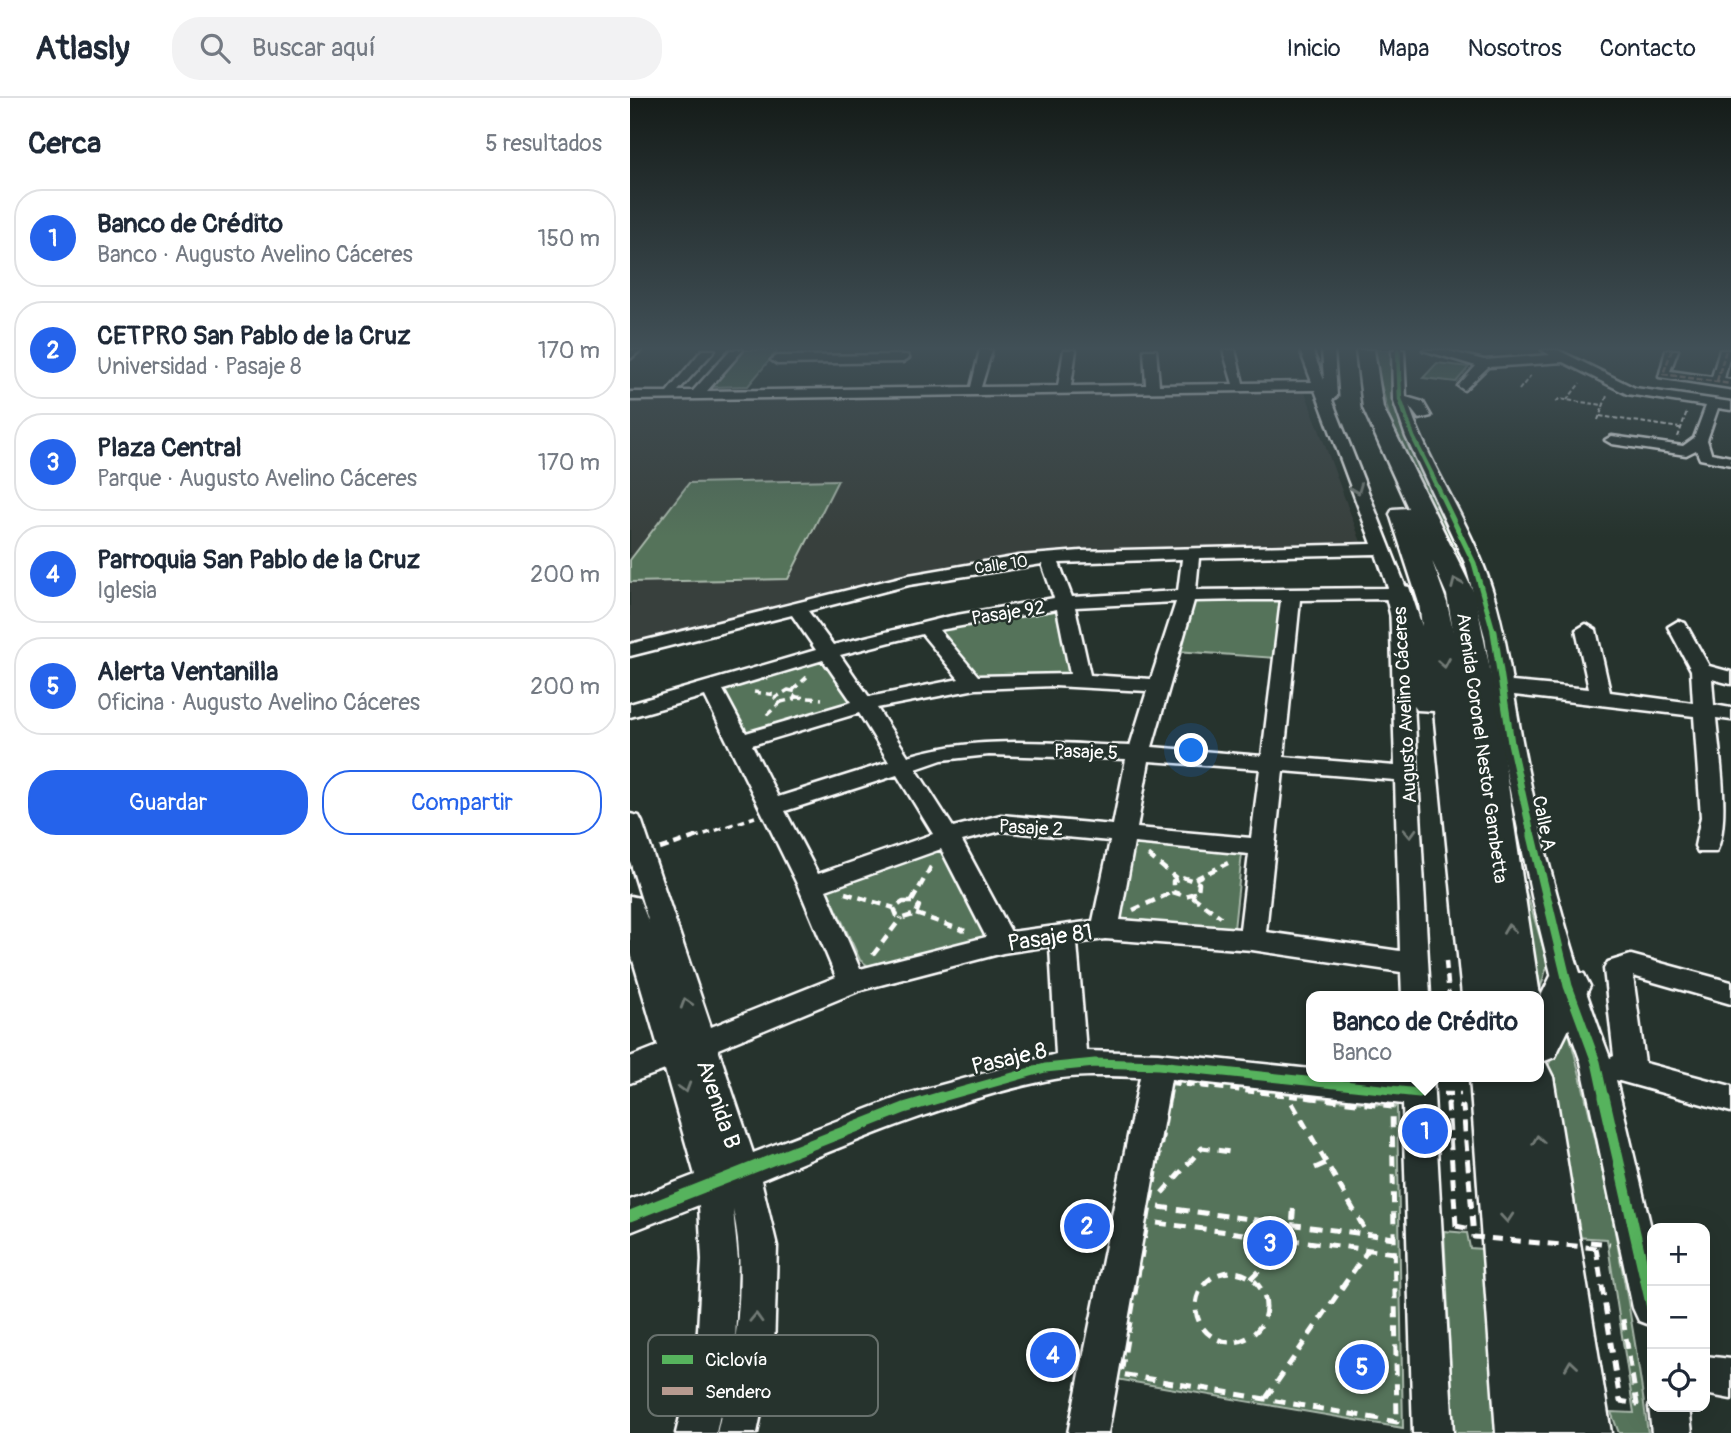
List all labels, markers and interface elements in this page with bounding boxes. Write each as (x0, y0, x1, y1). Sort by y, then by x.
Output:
search box (172, 17, 662, 80)
text: Atlasly (35, 28, 130, 69)
icon: search (196, 29, 234, 67)
text: Buscar aquí (252, 32, 376, 64)
text: Inicio (1287, 34, 1341, 63)
text: Mapa (1379, 34, 1430, 63)
text: Nosotros (1468, 34, 1562, 63)
text: Contacto (1600, 34, 1696, 63)
text: Cerca (28, 125, 101, 162)
text: 5 resultados (485, 129, 602, 158)
text: Banco de Crédito (97, 208, 283, 240)
text: 1 (49, 224, 58, 253)
text: 150 m (537, 224, 600, 253)
text: Banco · Augusto Avelino Cáceres (97, 240, 413, 269)
text: CETPRO San Pablo de la Cruz (97, 320, 411, 352)
text: 2 (47, 336, 59, 365)
text: 170 m (538, 336, 600, 365)
text: Universidad · Pasaje 8 (97, 352, 302, 381)
text: Plaza Central (97, 432, 242, 464)
text: 3 (47, 448, 59, 477)
text: 170 m (538, 448, 600, 477)
text: Parque · Augusto Avelino Cáceres (97, 464, 417, 493)
one-way arrow (1349, 483, 1363, 495)
text: Parroquia San Pablo de la Cruz (97, 544, 420, 576)
street label: Calle 10 (973, 551, 1029, 579)
text: 4 (46, 560, 60, 589)
text: 200 m (530, 560, 600, 589)
text: Iglesia (97, 576, 157, 605)
one-way arrow (1450, 578, 1464, 590)
street label: Pasaje 92 (970, 595, 1047, 631)
street label: Augusto Avelino Cáceres (1388, 606, 1422, 804)
street label: Avenida Coronel Nestor Gambetta (1451, 611, 1513, 885)
text: Alerta Ventanilla (97, 656, 278, 688)
one-way arrow (1436, 658, 1451, 669)
text: 5 (47, 672, 59, 701)
text: 200 m (530, 672, 600, 701)
text: Oficina · Augusto Avelino Cáceres (97, 688, 420, 717)
your location (1174, 733, 1208, 767)
street label: Pasaje 5 (1054, 739, 1118, 765)
button: Guardar (28, 770, 308, 835)
button: Compartir (322, 770, 602, 835)
street label: Calle A (1527, 794, 1562, 853)
street label: Pasaje 2 (998, 814, 1064, 842)
one-way arrow (1402, 828, 1417, 839)
street label: Pasaje 81 (1006, 917, 1094, 958)
one-way arrow (1501, 923, 1516, 934)
popup (1306, 991, 1544, 1082)
one-way arrow (680, 997, 695, 1009)
text: Banco de Crédito (1332, 1006, 1518, 1038)
street label: Pasaje 8 (968, 1036, 1050, 1081)
text: Banco (1332, 1038, 1392, 1067)
street label: Avenida B (690, 1056, 747, 1152)
one-way arrow (676, 1082, 691, 1094)
pin: 1 (1402, 1105, 1448, 1157)
one-way arrow (1531, 1134, 1546, 1146)
pin: 2 (1064, 1200, 1110, 1252)
one-way arrow (1499, 1213, 1514, 1224)
pin: 3 (1247, 1217, 1293, 1269)
map controls (1647, 1223, 1710, 1412)
button: + (1647, 1223, 1710, 1286)
button: − (1647, 1286, 1710, 1349)
one-way arrow (749, 1312, 764, 1323)
pin: 4 (1030, 1329, 1076, 1381)
legend (648, 1335, 878, 1416)
pin: 5 (1339, 1341, 1385, 1393)
text: Ciclovía (705, 1348, 767, 1372)
button: locate (1647, 1349, 1710, 1412)
one-way arrow (1563, 1360, 1578, 1371)
text: Sendero (705, 1380, 771, 1404)

